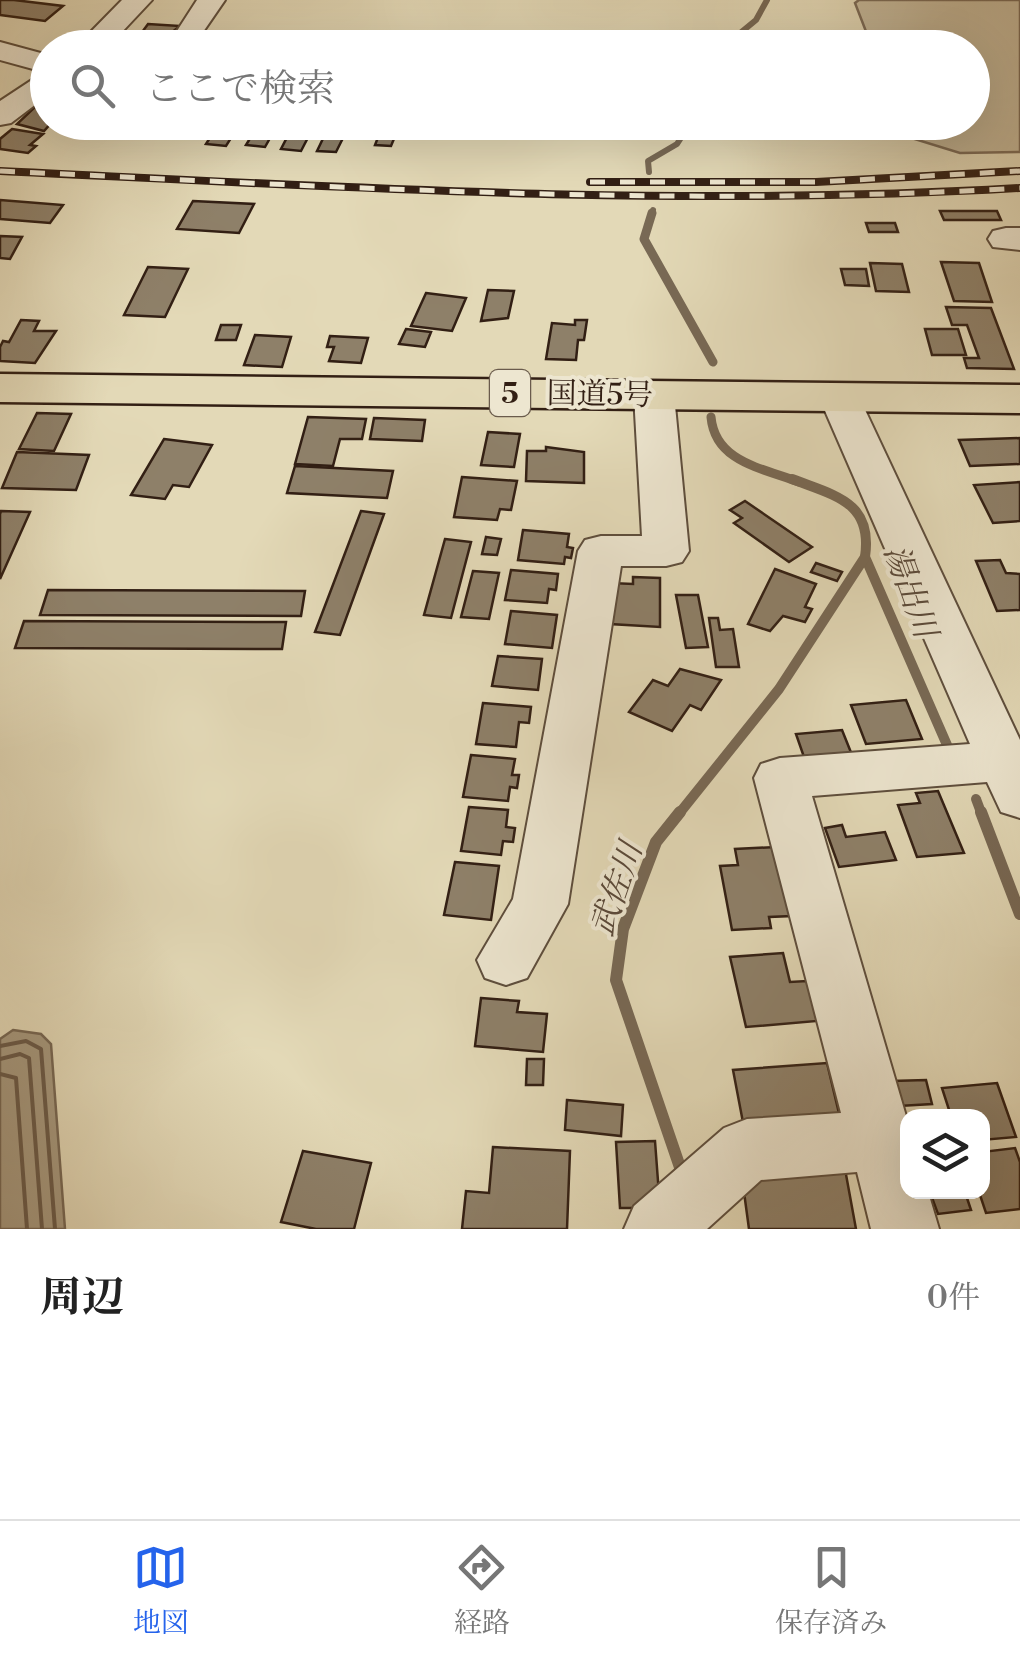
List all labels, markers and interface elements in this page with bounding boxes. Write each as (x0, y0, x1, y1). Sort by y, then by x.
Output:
search box (30, 30, 990, 140)
icon: search (65, 58, 120, 113)
text: ここで検索 (145, 66, 335, 113)
road number: 5 (490, 370, 530, 416)
street label: 国道5号 (546, 375, 654, 415)
water label: 湯出川 (875, 539, 946, 646)
water label: 武佐川 (582, 835, 652, 941)
map controls (900, 1109, 990, 1199)
button: layers (900, 1109, 990, 1199)
text: 周辺 (40, 1272, 124, 1325)
text: 0件 (927, 1278, 980, 1318)
tab: 地図 (133, 1540, 189, 1641)
tab: 経路 (454, 1540, 510, 1641)
tab: 保存済み (775, 1540, 887, 1641)

